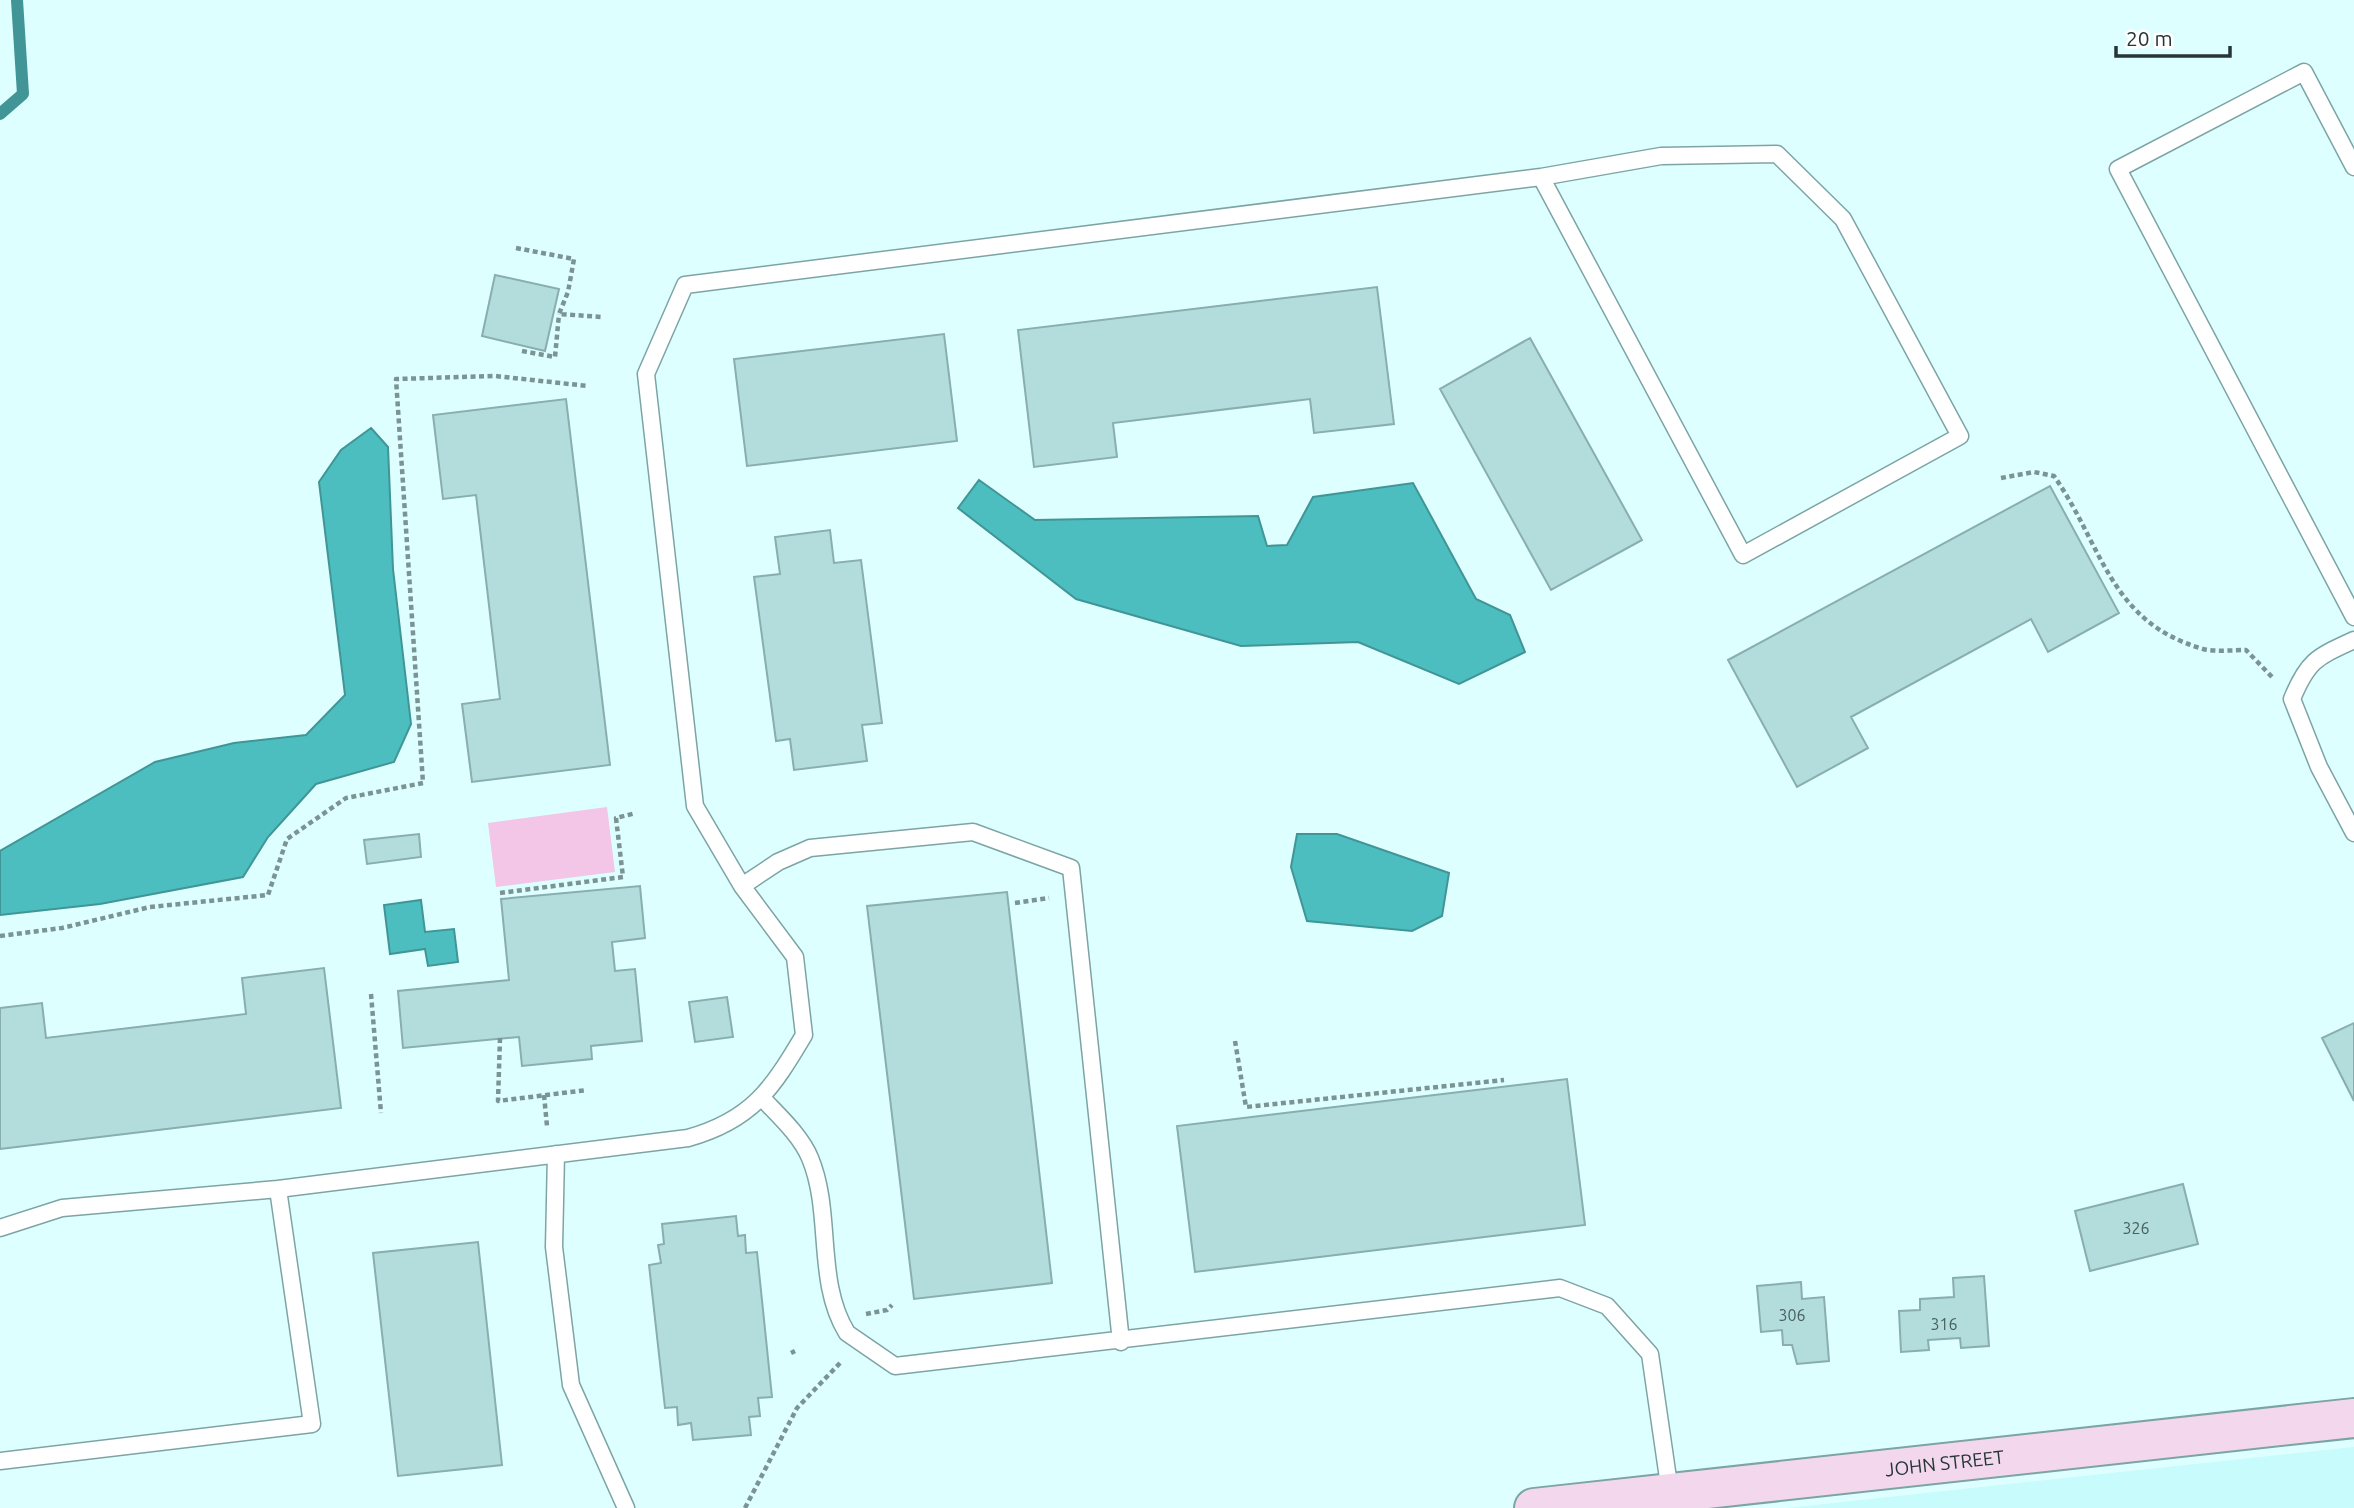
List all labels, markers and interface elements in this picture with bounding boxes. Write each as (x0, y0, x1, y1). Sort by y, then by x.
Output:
scale bar (2116, 14, 2230, 58)
text: 20 m (2126, 26, 2173, 50)
house number: 326 (2122, 1219, 2150, 1237)
house number: 306 (1778, 1306, 1806, 1324)
house number: 316 (1930, 1315, 1958, 1333)
street label: JOHN STREET (1884, 1445, 2006, 1480)

